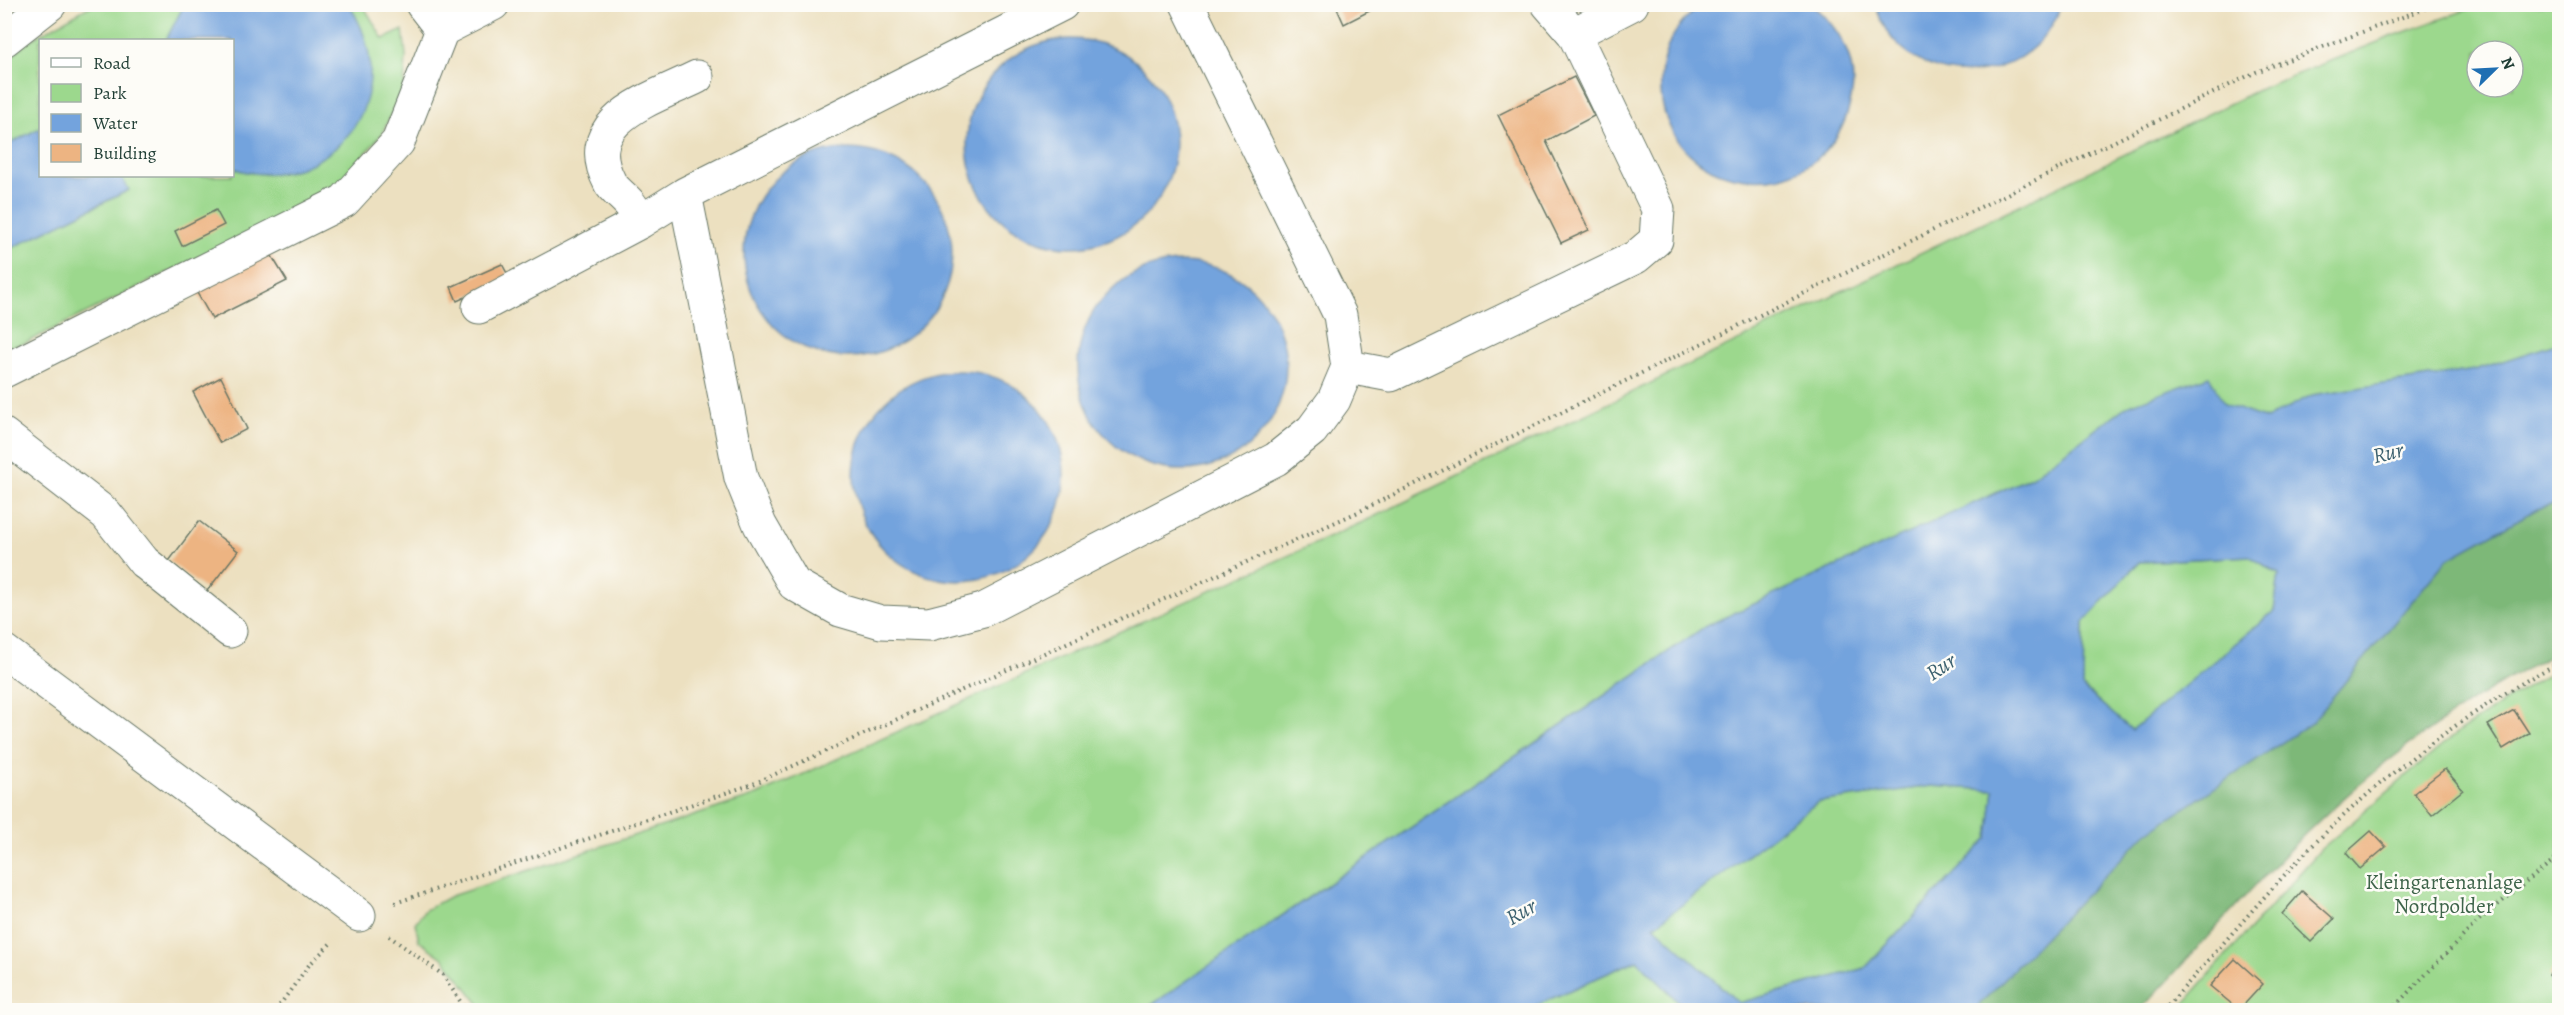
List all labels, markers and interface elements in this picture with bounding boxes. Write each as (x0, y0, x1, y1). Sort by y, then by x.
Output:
legend (39, 39, 234, 177)
north arrow (2465, 39, 2525, 99)
text: Road (93, 51, 131, 75)
text: N (2495, 54, 2520, 73)
text: Park (93, 81, 127, 105)
text: Water (92, 111, 138, 135)
text: Building (93, 141, 157, 165)
water label: Rur (2370, 434, 2408, 471)
water label: Rur (1920, 645, 1963, 688)
park label: Kleingartenanlage Nordpolder (2365, 868, 2523, 920)
water label: Rur (1500, 891, 1543, 933)

